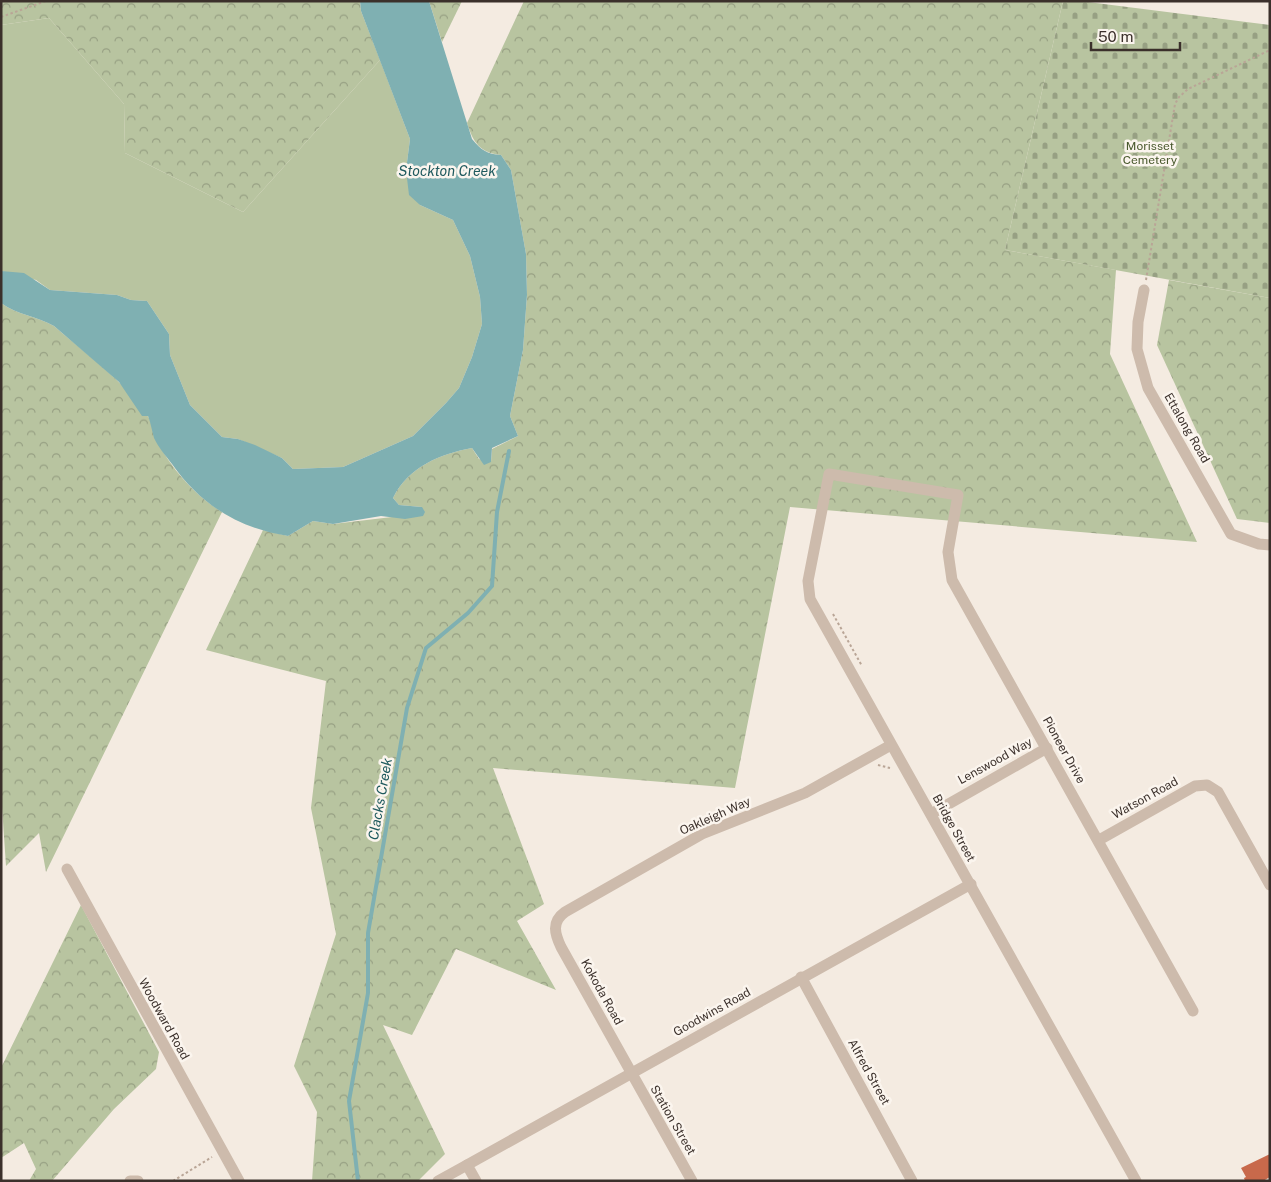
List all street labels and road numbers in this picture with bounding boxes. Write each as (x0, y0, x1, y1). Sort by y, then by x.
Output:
street label: Ettalong Road (1161, 391, 1213, 465)
street label: Pioneer Drive (1040, 714, 1088, 786)
street label: Lenswood Way (955, 735, 1035, 787)
street label: Watson Road (1110, 774, 1180, 822)
street label: Bridge Street (930, 792, 978, 864)
street label: Oakleigh Way (677, 794, 753, 838)
street label: Kokoda Road (578, 957, 626, 1027)
street label: Woodward Road (136, 976, 192, 1062)
street label: Goodwins Road (671, 985, 753, 1039)
street label: Alfred Street (845, 1037, 893, 1108)
street label: Station Street (647, 1083, 699, 1158)

